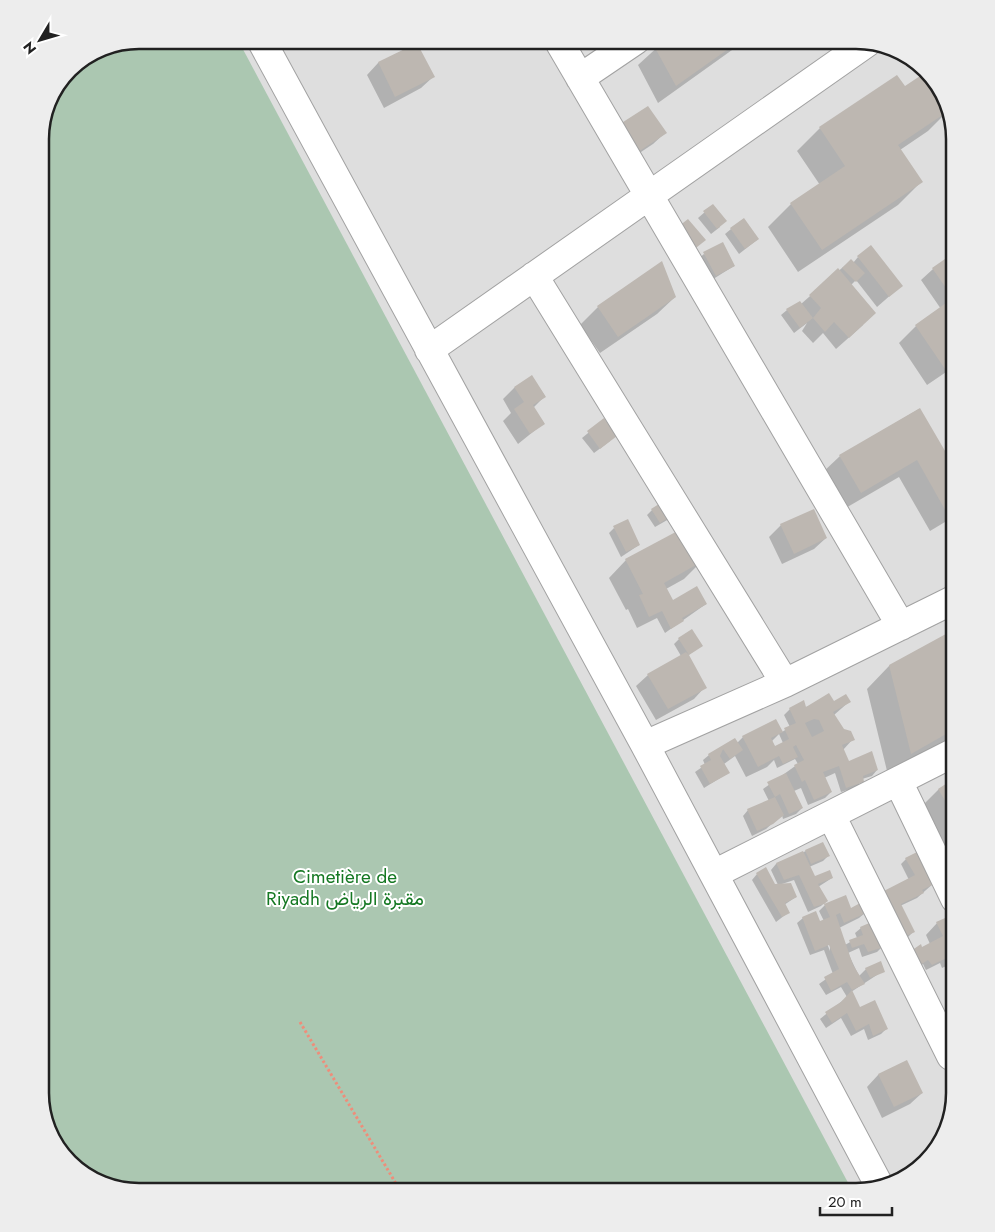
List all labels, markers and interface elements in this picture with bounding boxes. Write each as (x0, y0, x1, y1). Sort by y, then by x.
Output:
north arrow (15, 15, 65, 65)
text: N (18, 37, 41, 59)
park label: Cimetière de Riyadh مقبرة الرياض (266, 863, 424, 912)
scale bar (820, 1184, 892, 1216)
text: 20 m (828, 1191, 862, 1213)

